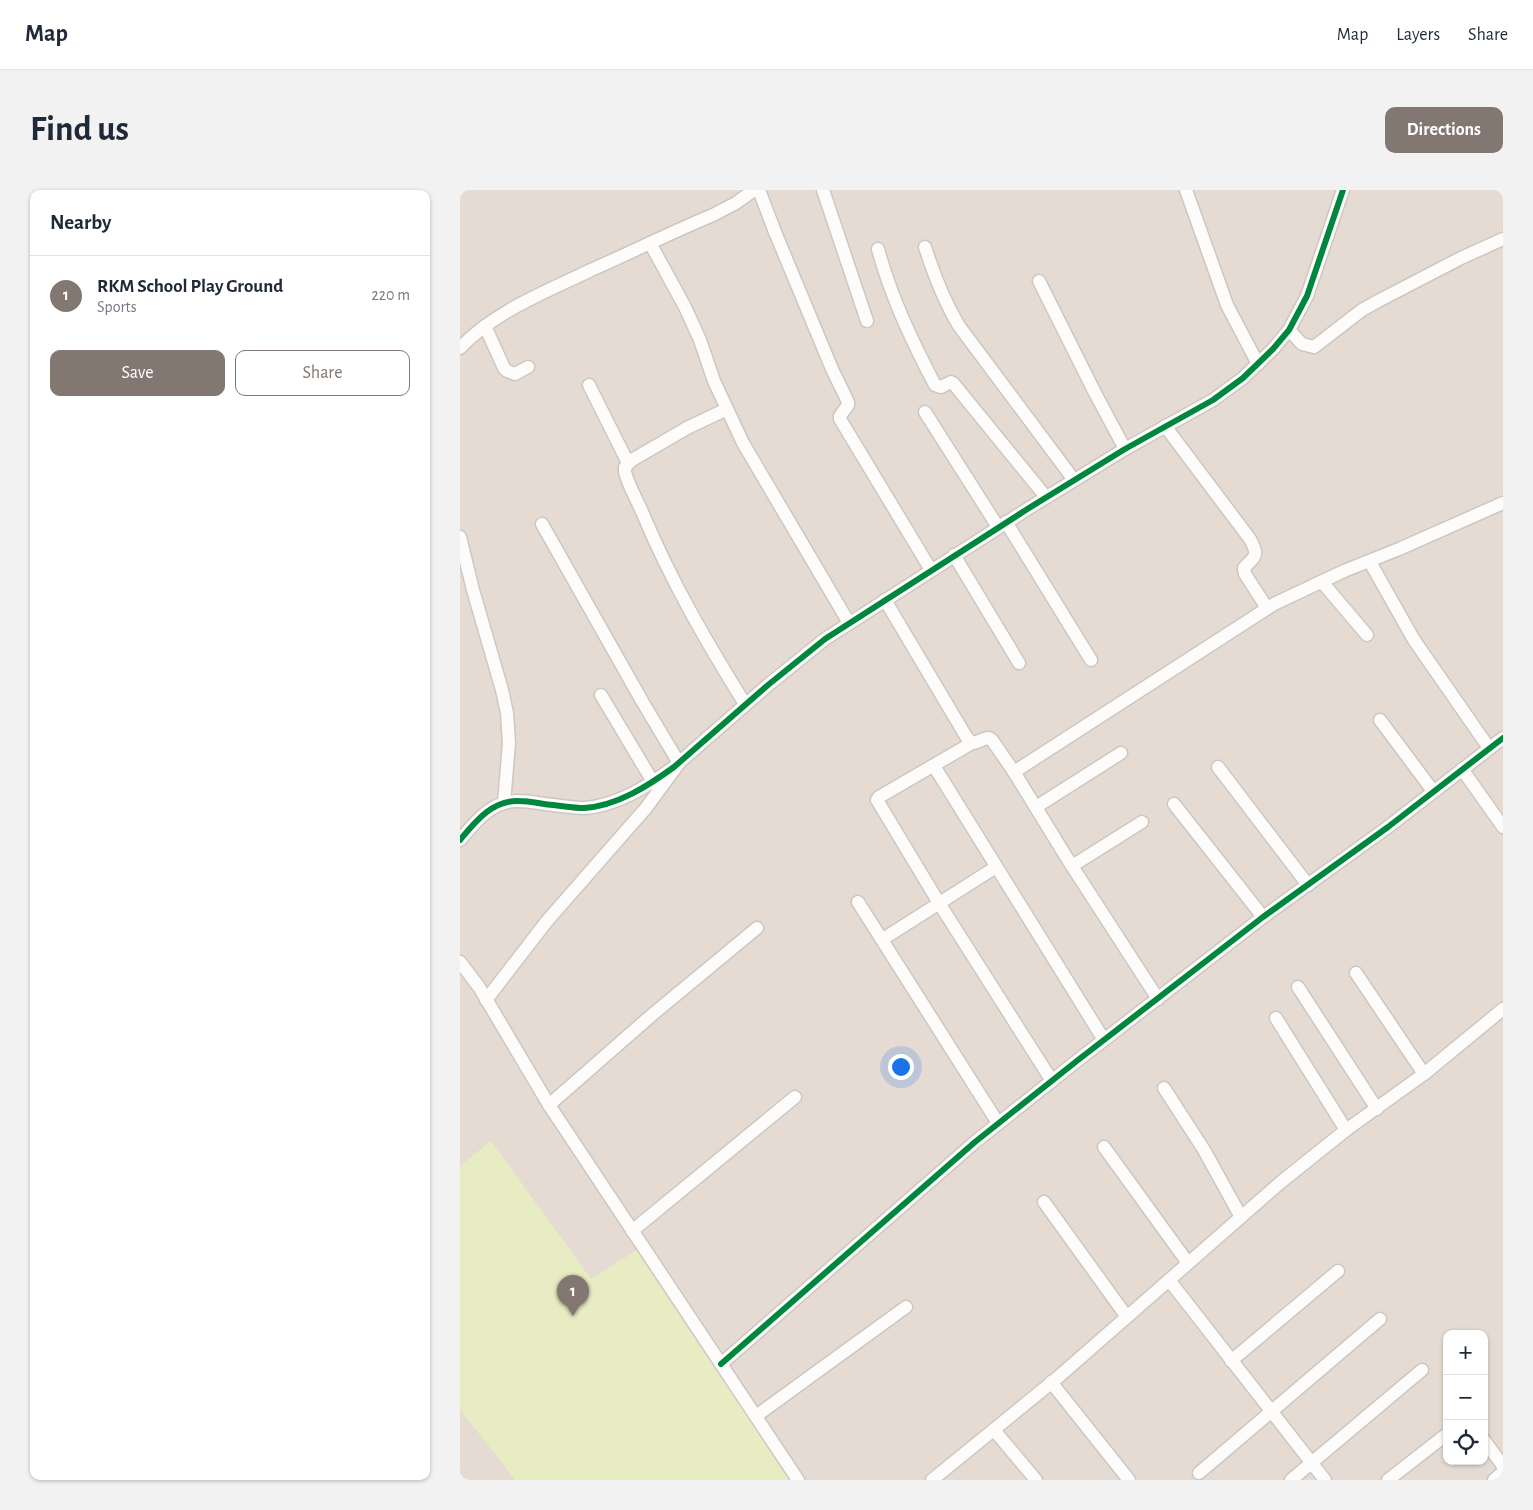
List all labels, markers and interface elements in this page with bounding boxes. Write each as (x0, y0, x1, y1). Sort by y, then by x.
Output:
text: Map (25, 22, 68, 46)
text: Map (1337, 26, 1368, 44)
text: Layers (1396, 26, 1440, 44)
text: Share (1468, 26, 1508, 44)
button: Directions (1385, 107, 1503, 153)
text: Find us (30, 112, 129, 147)
text: Nearby (50, 212, 111, 233)
text: RKM School Play Ground (97, 277, 283, 296)
text: 1 (63, 287, 69, 303)
text: 220 m (372, 287, 410, 303)
text: Sports (97, 299, 137, 315)
button: Save (50, 350, 225, 396)
button: Share (235, 350, 410, 396)
your location (888, 1054, 914, 1080)
pin: 1 (557, 1275, 589, 1316)
map controls (1443, 1330, 1488, 1465)
button: + (1443, 1330, 1488, 1375)
button: − (1443, 1375, 1488, 1420)
button: locate (1443, 1420, 1488, 1465)

